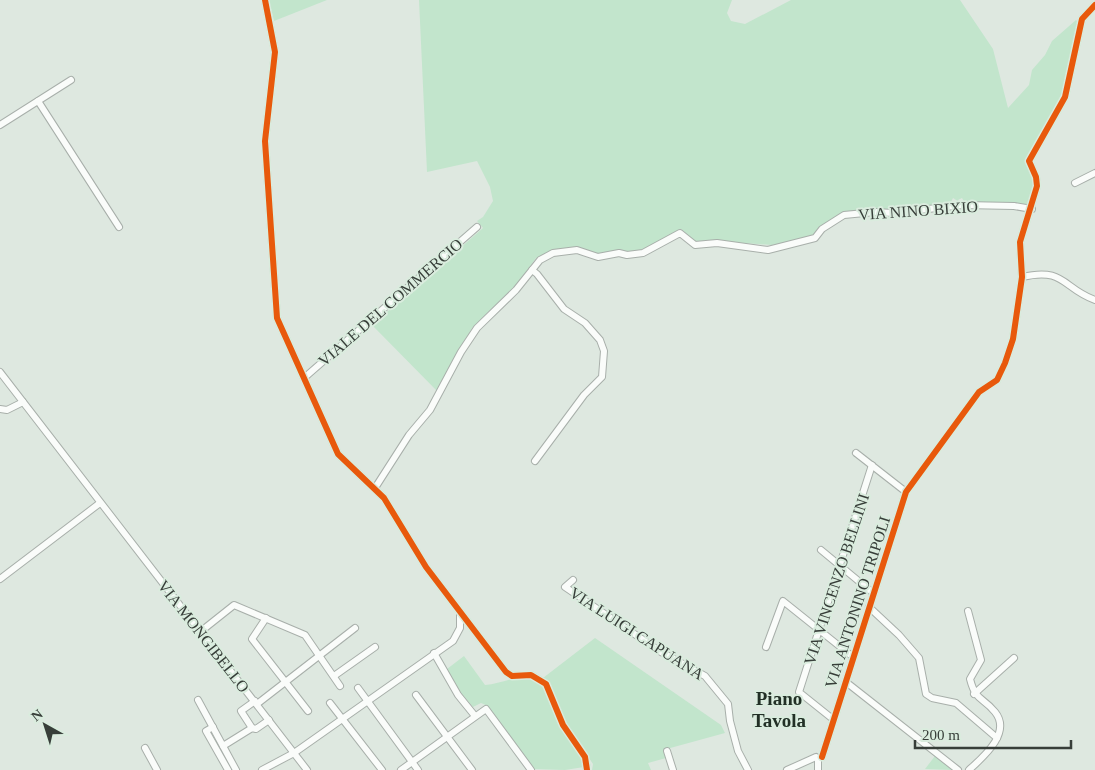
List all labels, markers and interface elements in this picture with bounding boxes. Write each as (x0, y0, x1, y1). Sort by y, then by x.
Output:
street label: VIA NINO BIXIO (858, 198, 978, 223)
street label: VIALE DEL COMMERCIO (315, 235, 466, 370)
street label: VIA VINCENZO BELLINI (801, 491, 872, 667)
street label: VIA ANTONINO TRIPOLI (822, 514, 893, 690)
street label: VIA MONGIBELLO (155, 577, 253, 696)
street label: VIA LUIGI CAPUANA (566, 584, 707, 683)
district label: Piano Tavola (752, 688, 807, 731)
north arrow (20, 700, 70, 750)
text: N (28, 706, 46, 724)
scale bar (915, 718, 1071, 750)
text: 200 m (922, 727, 960, 743)

